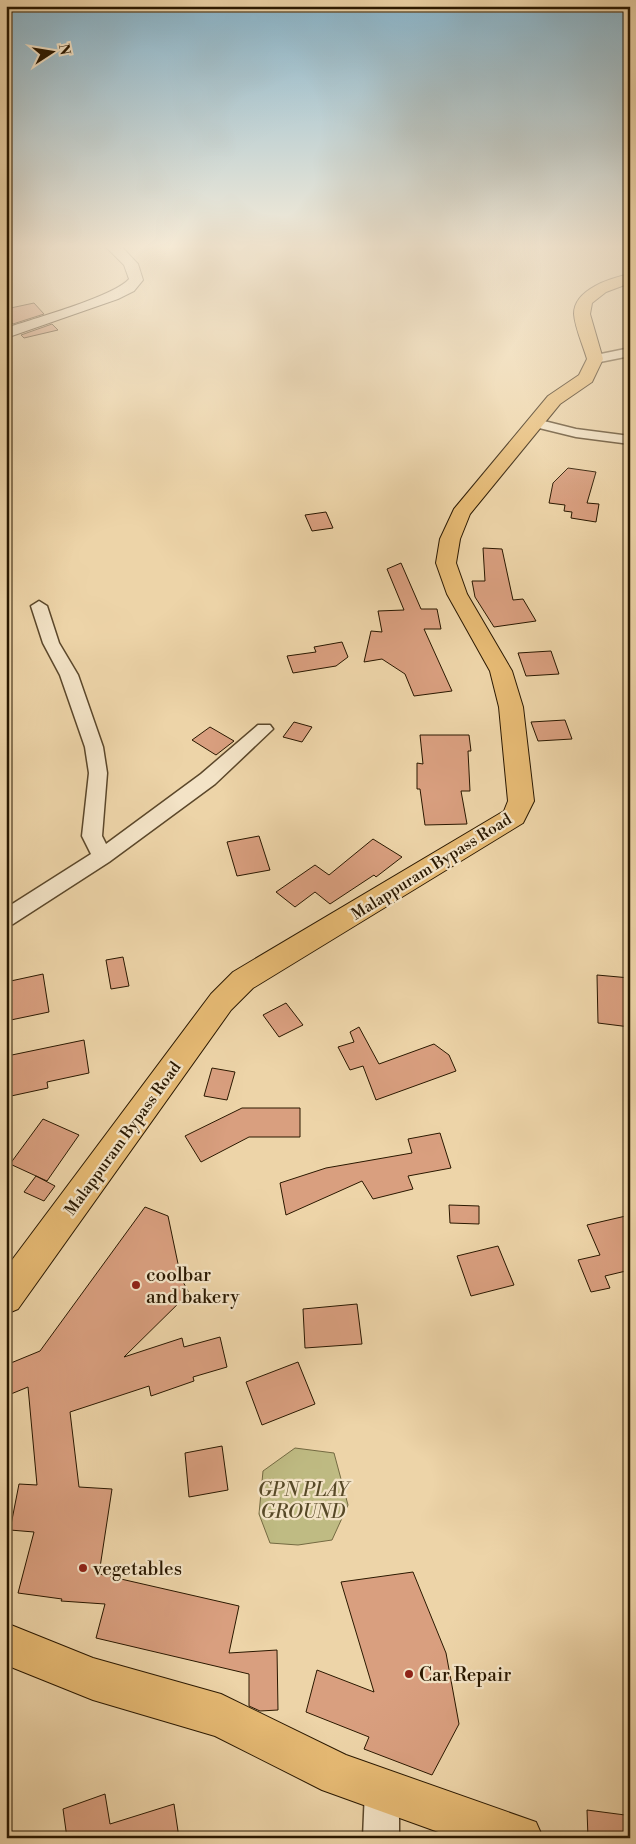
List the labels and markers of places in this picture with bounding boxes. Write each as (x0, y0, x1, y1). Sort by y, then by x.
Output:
place label: coolbar and bakery (146, 1263, 240, 1309)
marker: coolbar and bakery (130, 1279, 142, 1291)
place label: vegetables (92, 1557, 182, 1581)
marker: vegetables (77, 1562, 89, 1574)
place label: Car Repair (419, 1663, 511, 1687)
marker: Car Repair (403, 1668, 415, 1680)

